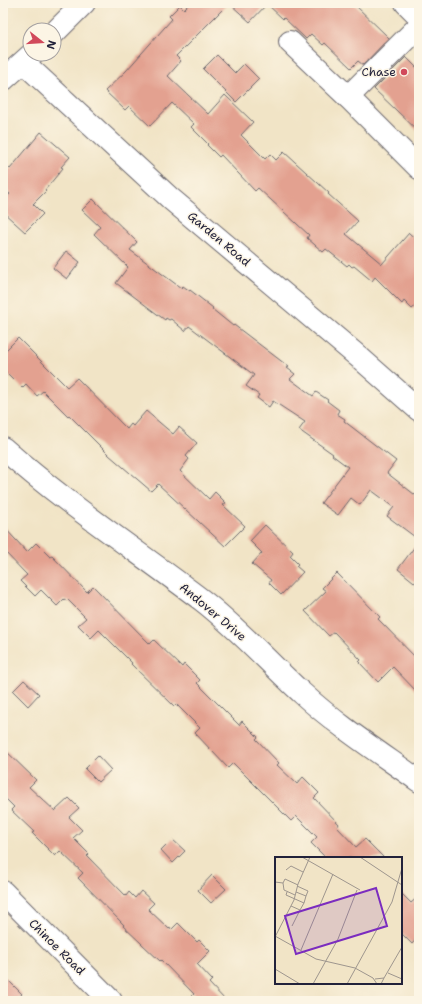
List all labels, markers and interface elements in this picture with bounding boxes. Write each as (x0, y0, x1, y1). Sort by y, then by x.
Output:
north arrow (22, 22, 62, 62)
text: N (43, 38, 60, 51)
place label: Chase (361, 64, 396, 80)
marker: Chase (399, 67, 409, 77)
street label: Garden Road (184, 208, 254, 270)
street label: Andover Drive (176, 579, 250, 645)
inset map (275, 857, 402, 984)
street label: Chinoe Road (25, 915, 89, 979)

